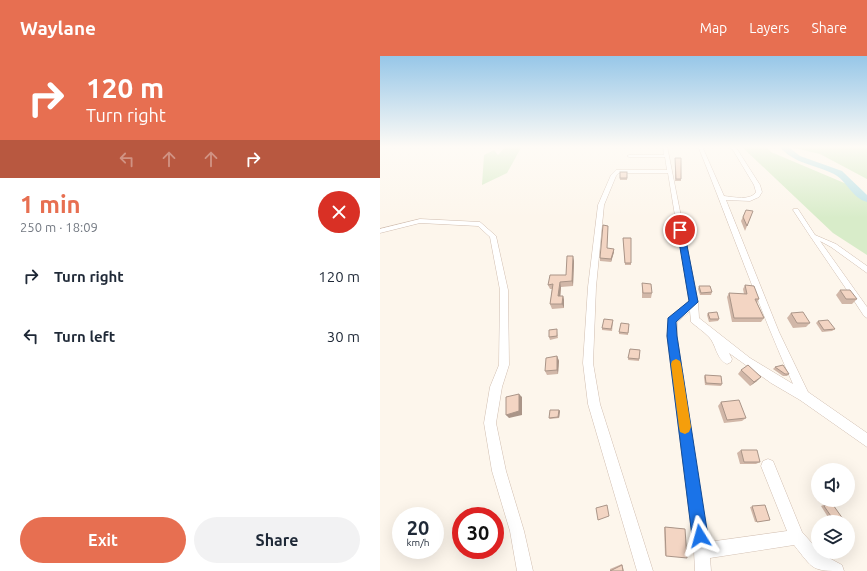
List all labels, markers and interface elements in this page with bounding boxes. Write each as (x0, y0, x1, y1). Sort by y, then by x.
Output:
text: Waylane (20, 17, 96, 39)
text: Map (700, 20, 727, 36)
text: Layers (749, 20, 789, 36)
text: Share (811, 20, 847, 36)
icon: right (20, 72, 72, 124)
text: 120 m (86, 72, 164, 103)
text: Turn right (86, 105, 166, 125)
icon: left (116, 148, 138, 170)
icon: ahead (158, 148, 180, 170)
icon: ahead (200, 148, 222, 170)
icon: right (242, 148, 264, 170)
text: 1 min (20, 191, 81, 218)
button: close (318, 191, 360, 233)
pin (663, 213, 697, 247)
icon: arrive (669, 219, 691, 241)
text: 250 m · 18:09 (20, 220, 98, 234)
icon: right (20, 265, 42, 287)
text: Turn right (54, 268, 124, 285)
text: 120 m (318, 268, 360, 285)
icon: left (20, 325, 42, 347)
text: Turn left (54, 328, 115, 345)
text: 30 m (327, 328, 360, 345)
map controls (811, 463, 855, 559)
button: sound (811, 463, 855, 507)
speed limit sign: 30 (452, 507, 504, 559)
position arrow (679, 515, 721, 557)
button: layers (811, 515, 855, 559)
text: 20 (407, 516, 429, 539)
button: Exit (20, 517, 186, 563)
button: Share (194, 517, 360, 563)
text: km/h (406, 537, 430, 548)

